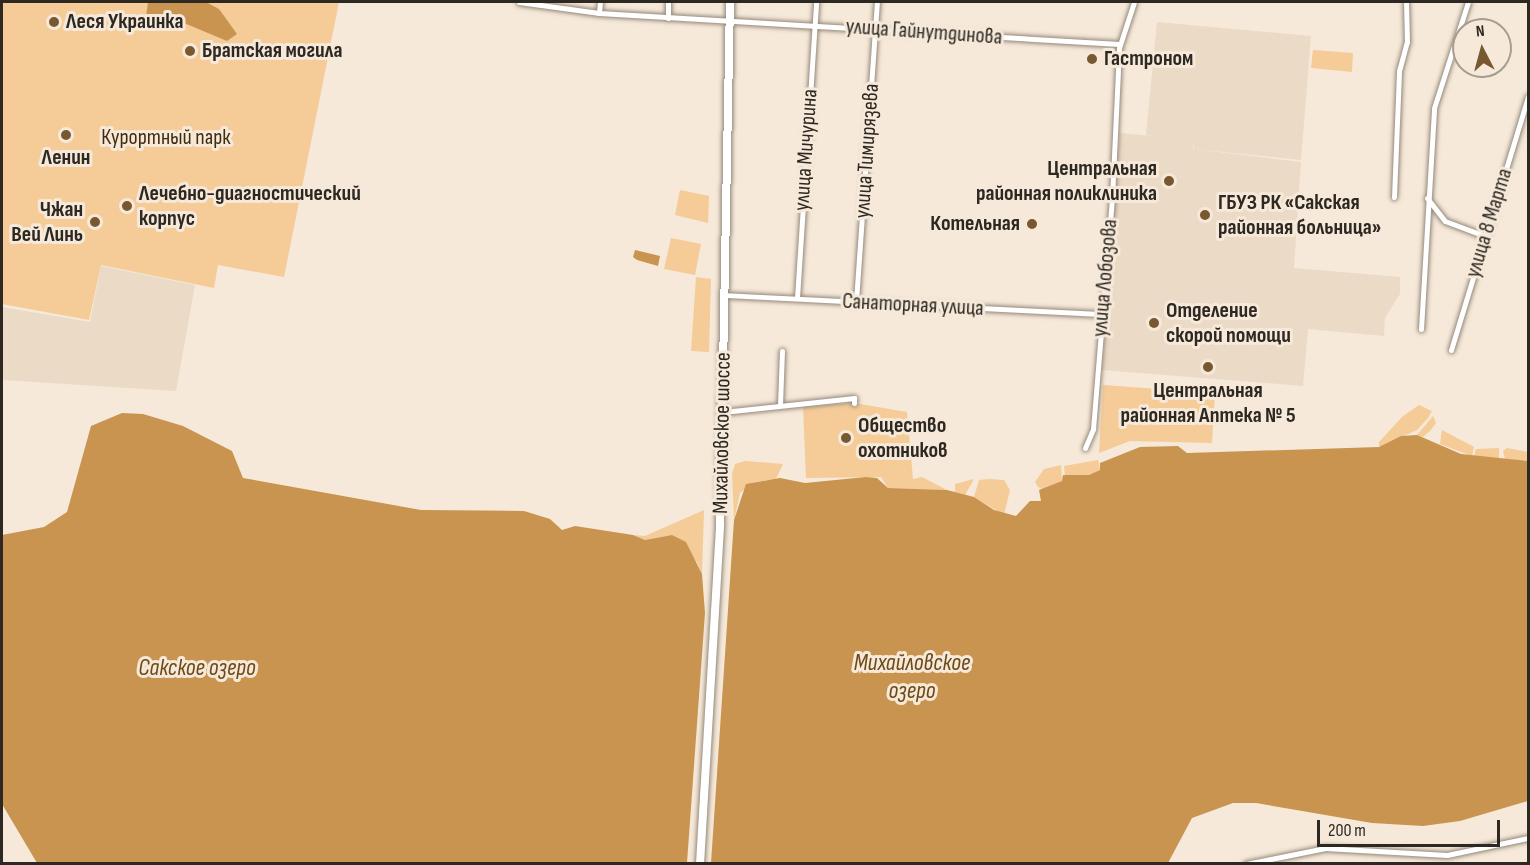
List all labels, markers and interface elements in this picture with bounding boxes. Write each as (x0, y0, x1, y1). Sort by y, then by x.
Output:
place label: Леся Украинка (66, 9, 183, 35)
street label: улица Гайнутдинова (845, 13, 1003, 51)
marker: Леся Украинка (47, 15, 61, 29)
north arrow (1452, 18, 1512, 78)
text: N (1475, 22, 1486, 41)
place label: Братская могила (202, 38, 343, 64)
marker: Братская могила (183, 44, 197, 58)
place label: Гастроном (1104, 46, 1193, 72)
marker: Гастроном (1085, 52, 1099, 66)
street label: улица Тимирязева (849, 83, 885, 219)
street label: улица Мичурина (789, 88, 823, 212)
park label: Курортный парк (101, 125, 231, 151)
marker: Ленин (59, 128, 73, 142)
place label: Ленин (42, 145, 90, 171)
place label: Центральная районная поликлиника (976, 155, 1157, 206)
street label: улица 8 Марта (1460, 165, 1518, 281)
marker: Центральная районная поликлиника (1162, 174, 1176, 188)
place label: Лечебно-диагностический корпус (139, 180, 361, 231)
place label: ГБУЗ РК «Сакская районная больница» (1218, 189, 1381, 240)
place label: Чжан Вей Линь (11, 196, 83, 248)
marker: Лечебно-диагностический корпус (120, 199, 134, 213)
marker: ГБУЗ РК «Сакская районная больница» (1196, 206, 1214, 224)
place label: Котельная (930, 211, 1020, 237)
marker: Чжан Вей Линь (88, 215, 102, 229)
marker: Котельная (1025, 217, 1039, 231)
street label: улица Лобозова (1087, 218, 1123, 338)
street label: Санаторная улица (842, 288, 984, 322)
place label: Отделение скорой помощи (1166, 297, 1291, 348)
marker: Отделение скорой помощи (1147, 316, 1161, 330)
street label: Михайловское шоссе (707, 352, 737, 514)
marker: Центральная районная Аптека № 5 (1201, 360, 1215, 374)
place label: Центральная районная Аптека № 5 (1120, 377, 1296, 428)
place label: Общество охотников (858, 412, 948, 464)
marker: Общество охотников (839, 431, 853, 445)
water label: Михайловское озеро (854, 649, 970, 705)
water label: Сакское озеро (138, 654, 256, 682)
scale bar (1320, 808, 1503, 846)
text: 200 m (1328, 820, 1366, 841)

